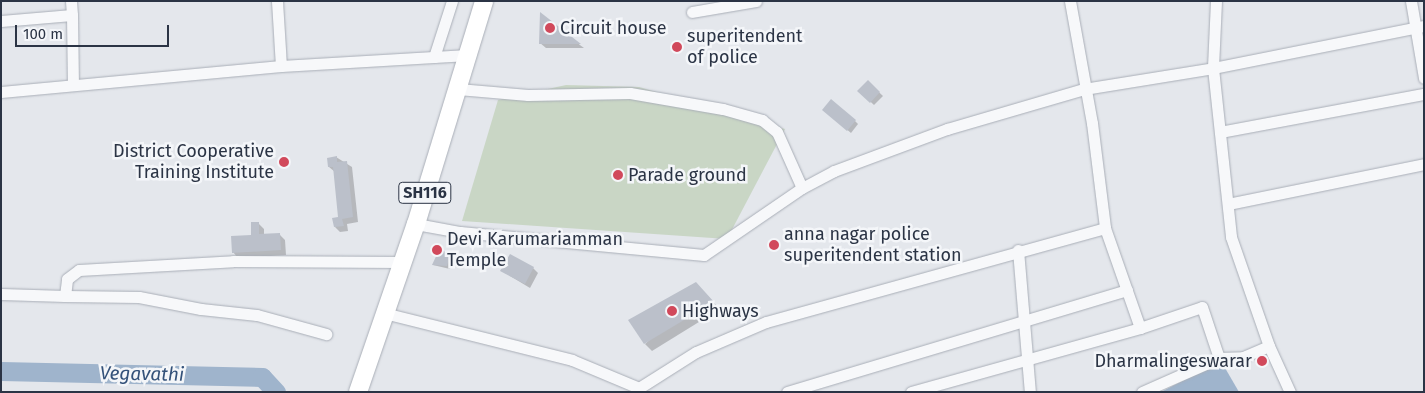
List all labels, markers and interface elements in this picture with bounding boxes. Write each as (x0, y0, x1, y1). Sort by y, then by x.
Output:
scale bar (18, 15, 171, 47)
place label: Circuit house (560, 17, 667, 39)
marker: Circuit house (544, 22, 556, 34)
text: 100 m (23, 25, 63, 43)
place label: superitendent of police (687, 26, 803, 68)
marker: superitendent of police (671, 41, 683, 53)
place label: District Cooperative Training Institute (113, 141, 274, 183)
marker: District Cooperative Training Institute (278, 156, 290, 168)
place label: Parade ground (628, 164, 747, 186)
marker: Parade ground (612, 169, 624, 181)
road number: SH116 (398, 180, 452, 207)
place label: anna nagar police superitendent station (784, 224, 962, 266)
place label: Devi Karumariamman Temple (447, 229, 623, 272)
marker: anna nagar police superitendent station (768, 239, 780, 251)
marker: Devi Karumariamman Temple (431, 244, 443, 256)
place label: Highways (682, 300, 759, 322)
marker: Highways (666, 305, 678, 317)
place label: Dharmalingeswarar (1094, 350, 1252, 372)
marker: Dharmalingeswarar (1256, 355, 1268, 367)
water label: Vegavathi (100, 362, 184, 386)

